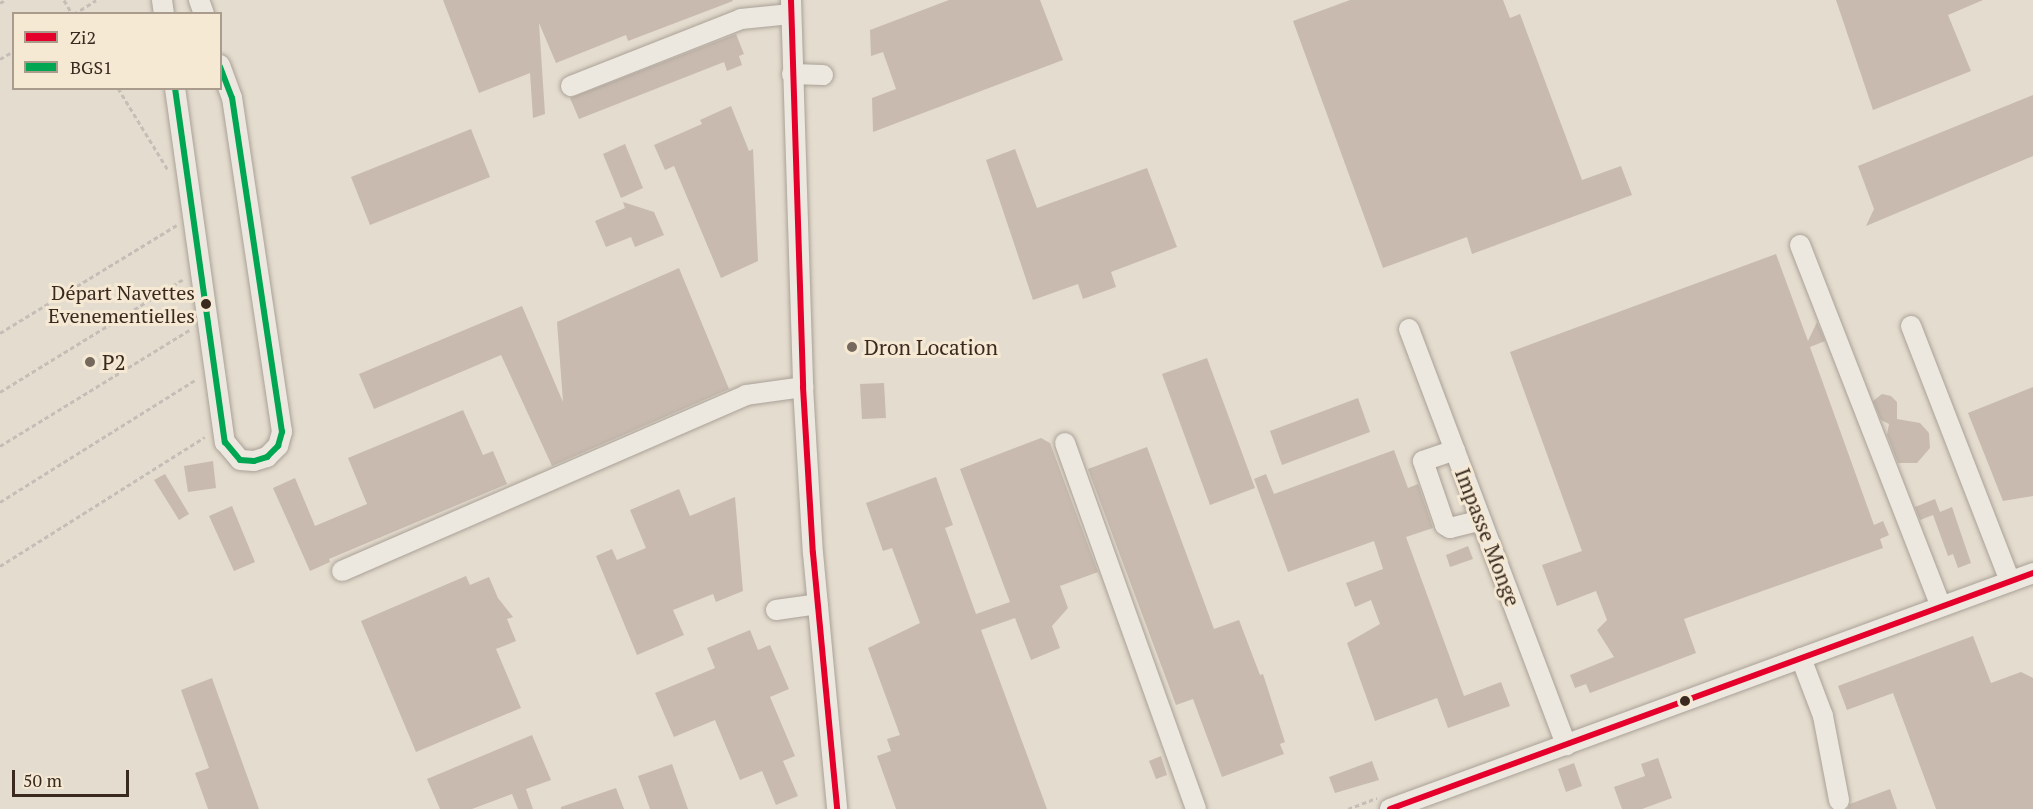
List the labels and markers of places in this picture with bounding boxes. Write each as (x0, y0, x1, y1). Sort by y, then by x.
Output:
place label: Départ Navettes Evenementielles (48, 280, 195, 327)
marker: Départ Navettes Evenementielles (200, 298, 212, 310)
place label: Dron Location (864, 334, 998, 360)
marker: Dron Location (845, 340, 859, 354)
place label: P2 (102, 349, 126, 375)
marker: P2 (83, 355, 97, 369)
unlabelled marker (1679, 695, 1691, 707)

